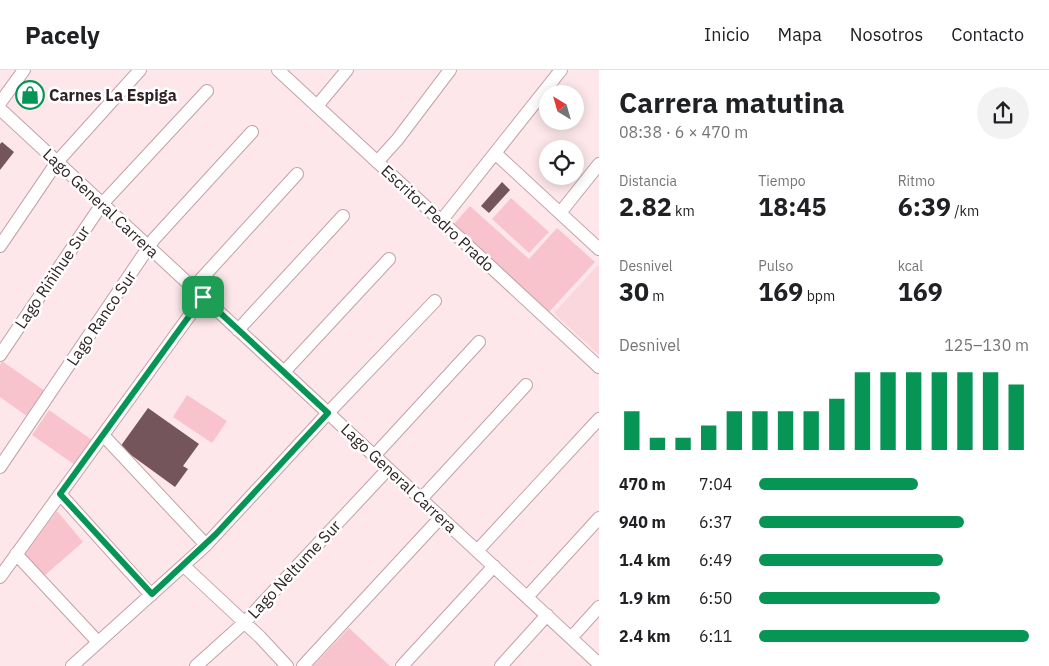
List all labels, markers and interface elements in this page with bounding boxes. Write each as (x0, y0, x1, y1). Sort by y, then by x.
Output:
text: Pacely (25, 19, 100, 51)
text: Inicio (704, 23, 750, 46)
text: Mapa (778, 23, 822, 46)
text: Nosotros (850, 23, 923, 46)
text: Contacto (951, 23, 1024, 46)
shop icon: Carnes La Espiga (15, 80, 45, 110)
text: Carrera matutina (619, 84, 844, 121)
place label: Carnes La Espiga (49, 85, 177, 105)
north arrow (539, 85, 584, 130)
map controls (539, 85, 584, 185)
button: share (977, 87, 1029, 139)
text: 08:38 · 6 × 470 m (619, 122, 748, 142)
button: locate (539, 140, 584, 185)
street label: Lago General Carrera (39, 144, 163, 262)
street label: Escritor Pedro Prado (377, 160, 499, 276)
text: Distancia (619, 172, 677, 190)
text: Tiempo (758, 172, 806, 190)
text: Ritmo (898, 172, 935, 190)
text: 2.82 (619, 190, 672, 223)
text: 18:45 (758, 190, 827, 223)
text: 6:39 (898, 190, 951, 223)
text: km (672, 202, 695, 220)
text: /km (951, 202, 979, 220)
street label: Lago Riñihue Sur (10, 222, 94, 332)
text: Desnivel (619, 257, 673, 275)
text: Pulso (758, 257, 793, 275)
text: kcal (898, 257, 923, 275)
street label: Lago Ranco Sur (62, 267, 140, 369)
text: 30 (619, 275, 649, 308)
text: 169 (758, 275, 803, 308)
text: 169 (898, 275, 943, 308)
pin (182, 276, 224, 318)
icon: arrive (189, 283, 217, 311)
text: m (649, 287, 665, 305)
text: bpm (803, 287, 835, 305)
text: Desnivel (619, 335, 680, 355)
text: 125–130 m (944, 335, 1029, 355)
street label: Lago General Carrera (337, 419, 461, 537)
text: 470 m (619, 474, 666, 494)
text: 7:04 (699, 474, 732, 494)
text: 940 m (619, 512, 666, 532)
text: 6:37 (699, 512, 732, 532)
street label: Lago Neltume Sur (243, 515, 345, 622)
text: 1.4 km (619, 550, 670, 570)
text: 6:49 (699, 550, 732, 570)
text: 1.9 km (619, 588, 670, 608)
text: 6:50 (699, 588, 732, 608)
text: 2.4 km (619, 626, 670, 646)
text: 6:11 (699, 626, 732, 646)

